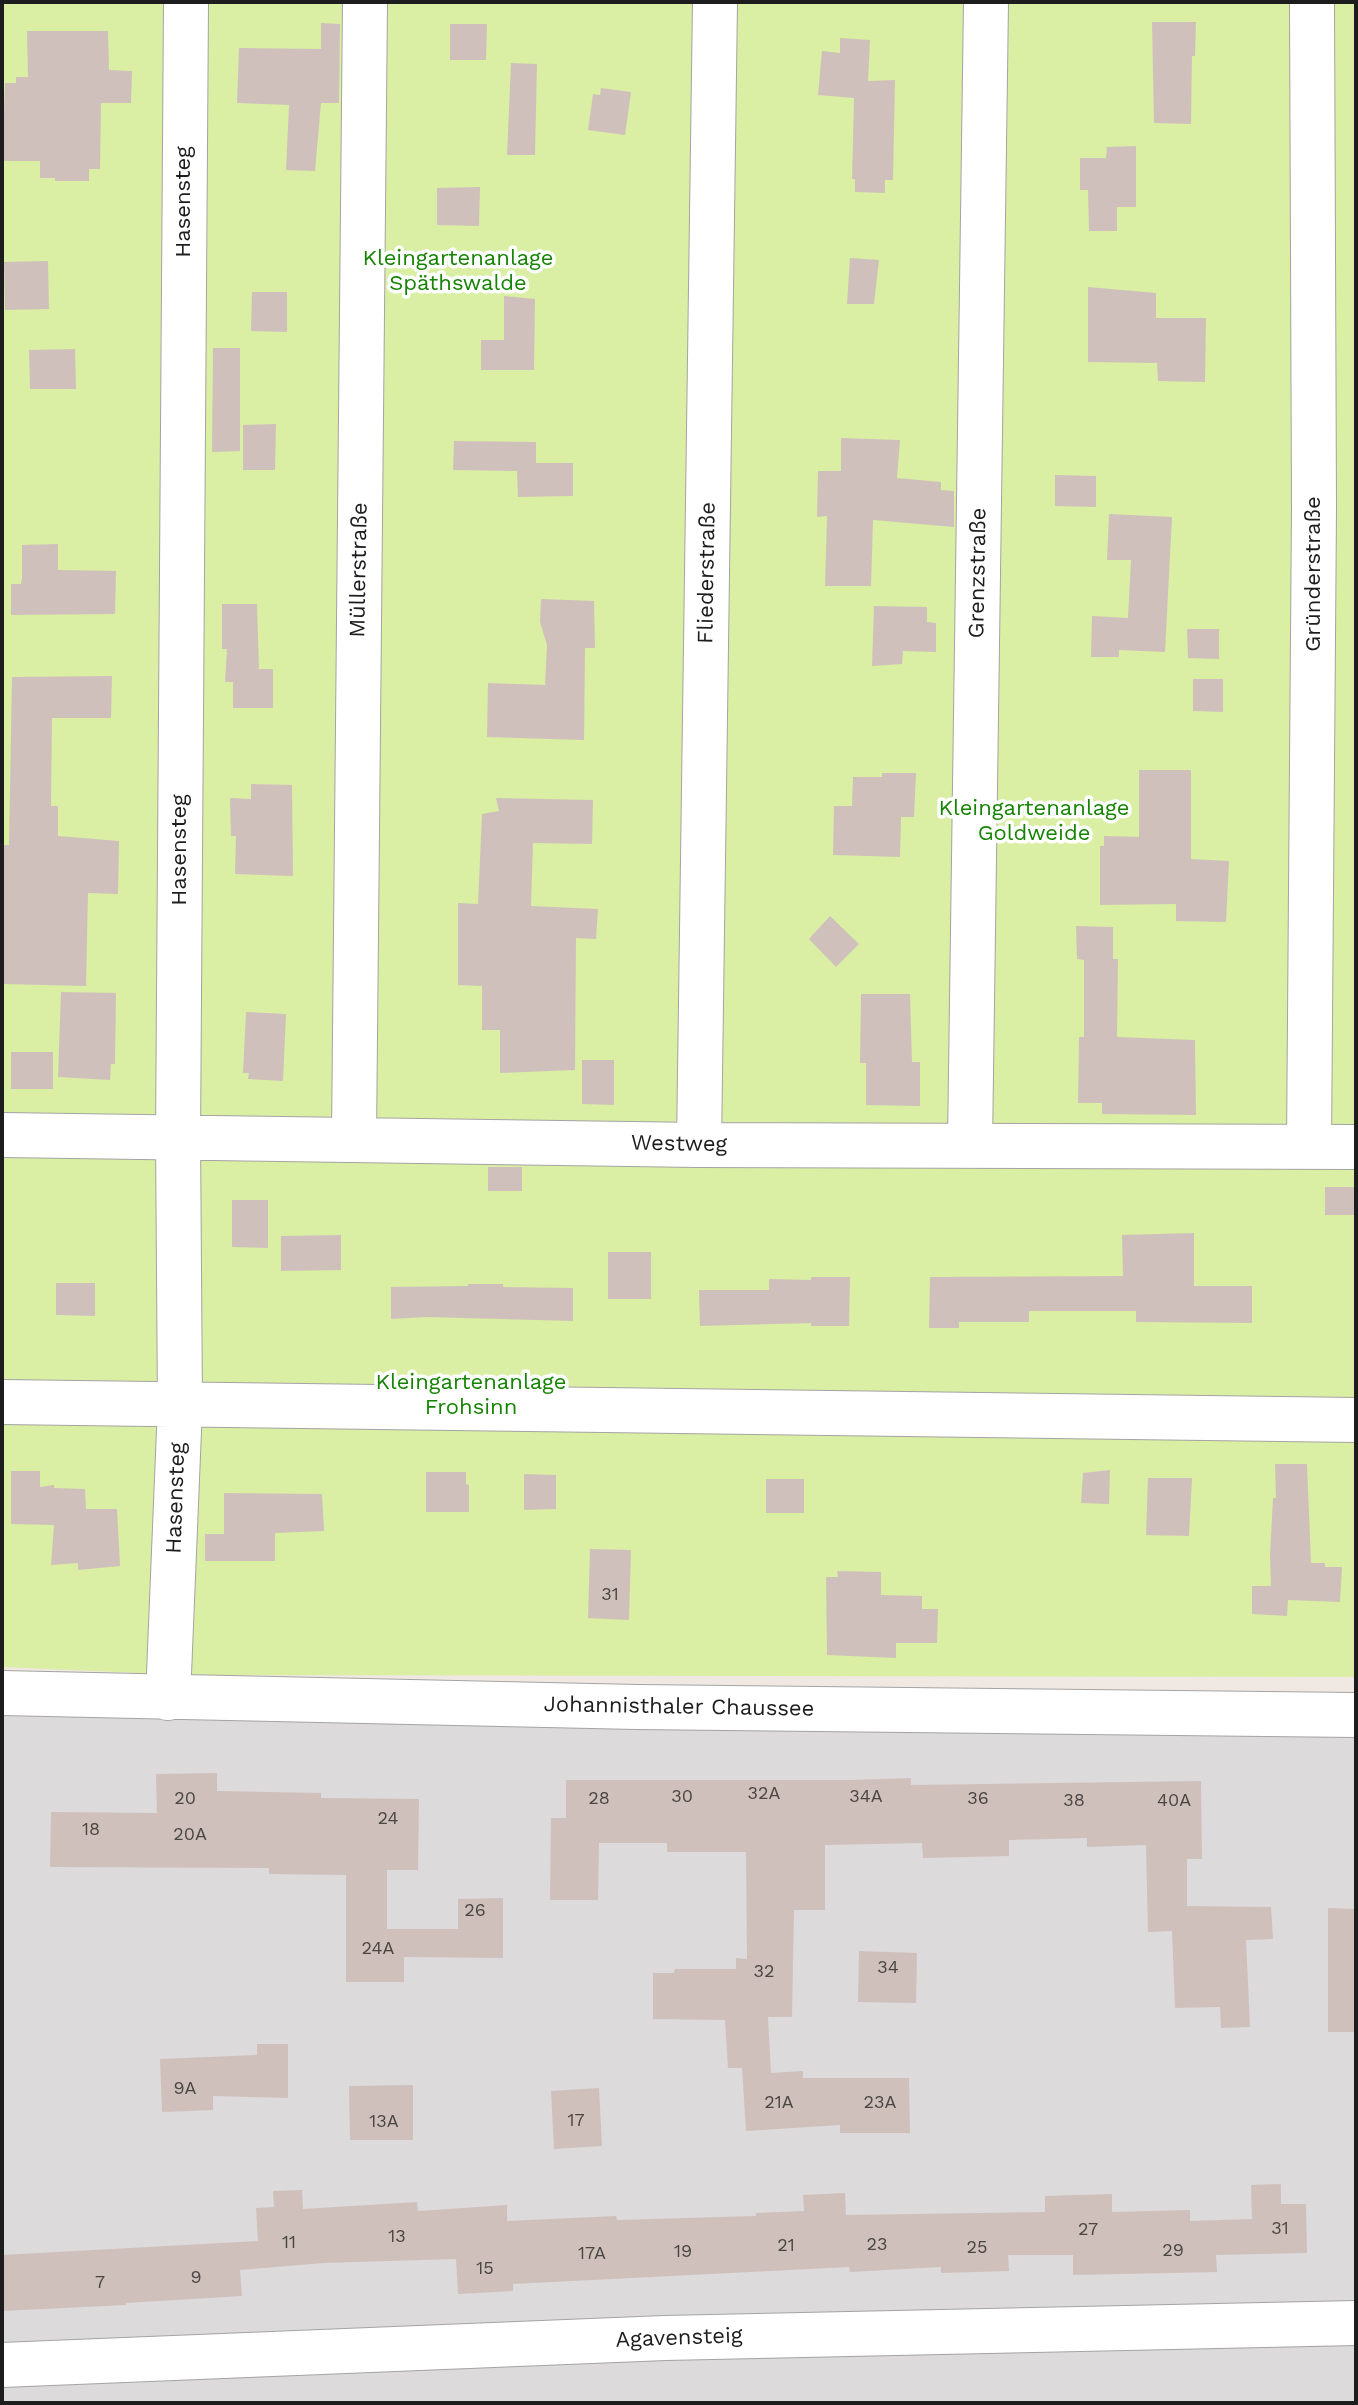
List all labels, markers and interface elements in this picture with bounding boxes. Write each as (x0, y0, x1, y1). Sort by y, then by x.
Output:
street label: Hasensteg (171, 146, 197, 258)
park label: Kleingartenanlage Späthswalde (363, 246, 553, 298)
street label: Gründerstraße (1301, 496, 1327, 652)
street label: Müllerstraße (345, 502, 373, 638)
street label: Fliederstraße (693, 502, 721, 644)
street label: Grenzstraße (964, 507, 992, 639)
street label: Hasensteg (167, 794, 193, 906)
park label: Kleingartenanlage Goldweide (939, 796, 1129, 848)
street label: Westweg (631, 1130, 727, 1158)
park label: Kleingartenanlage Frohsinn (376, 1370, 566, 1422)
street label: Hasensteg (161, 1442, 191, 1554)
house number: 31 (601, 1584, 619, 1606)
street label: Johannisthaler Chaussee (543, 1691, 815, 1723)
house number: 32A (748, 1783, 780, 1805)
house number: 30 (671, 1786, 693, 1808)
house number: 34A (849, 1786, 883, 1808)
house number: 20 (174, 1788, 196, 1810)
house number: 28 (588, 1788, 610, 1810)
house number: 36 (967, 1788, 989, 1810)
house number: 38 (1063, 1790, 1085, 1812)
house number: 40A (1157, 1790, 1191, 1812)
house number: 24 (378, 1808, 398, 1830)
house number: 18 (82, 1819, 100, 1841)
house number: 20A (173, 1824, 207, 1846)
house number: 26 (464, 1900, 486, 1922)
house number: 24A (362, 1938, 394, 1960)
house number: 34 (877, 1957, 899, 1979)
house number: 32 (754, 1961, 774, 1983)
house number: 9A (174, 2078, 196, 2100)
house number: 21A (764, 2092, 794, 2114)
house number: 23A (864, 2092, 896, 2114)
house number: 17 (567, 2110, 585, 2132)
house number: 13A (369, 2111, 399, 2133)
house number: 31 (1271, 2218, 1289, 2240)
house number: 27 (1078, 2219, 1098, 2241)
house number: 13 (388, 2226, 406, 2248)
house number: 11 (282, 2232, 296, 2254)
house number: 23 (867, 2234, 887, 2256)
house number: 21 (777, 2235, 795, 2257)
house number: 25 (967, 2237, 987, 2259)
house number: 29 (1162, 2240, 1184, 2262)
house number: 19 (674, 2241, 692, 2263)
house number: 17A (578, 2243, 606, 2265)
house number: 15 (476, 2258, 494, 2280)
house number: 9 (190, 2267, 202, 2289)
house number: 7 (95, 2272, 105, 2294)
street label: Agavensteig (615, 2323, 743, 2353)

